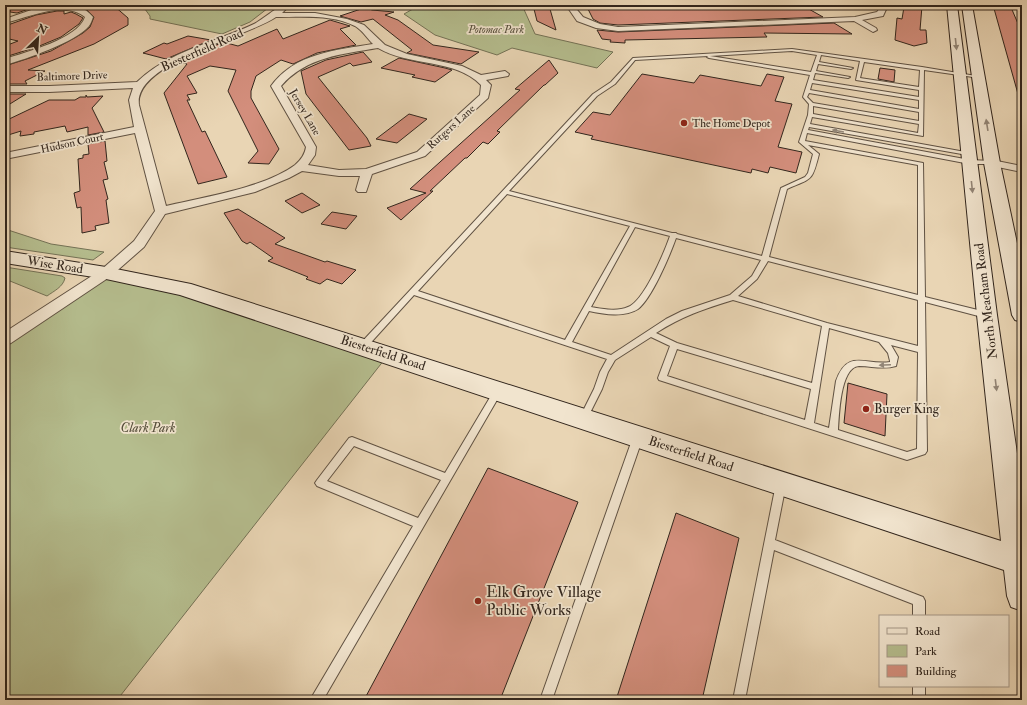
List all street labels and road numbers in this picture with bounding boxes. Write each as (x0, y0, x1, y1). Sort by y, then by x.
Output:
street label: Biesterfield Road (158, 24, 246, 75)
street label: Baltimore Drive (36, 68, 108, 84)
street label: Jersey Lane (285, 86, 324, 138)
street label: Rutgers Lane (424, 102, 478, 152)
street label: Hudson Court (39, 130, 105, 156)
street label: North Meacham Road (971, 241, 1001, 360)
street label: Wise Road (25, 253, 85, 277)
street label: Biesterfield Road (338, 332, 428, 374)
street label: Biesterfield Road (646, 433, 736, 475)

